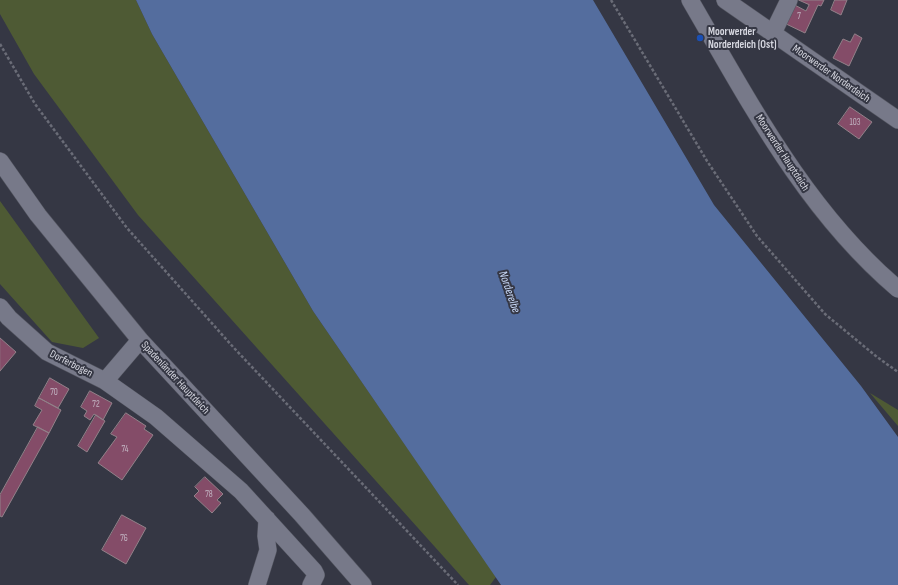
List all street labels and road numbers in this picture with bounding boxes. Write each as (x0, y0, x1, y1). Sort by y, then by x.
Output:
street label: Moorwerder Norderdeich (790, 42, 872, 106)
street label: Moorwerder Hauptdeich (752, 112, 812, 194)
street label: Spadenländer Hauptdeich (138, 339, 212, 417)
street label: Dorferbogen (47, 348, 95, 380)

